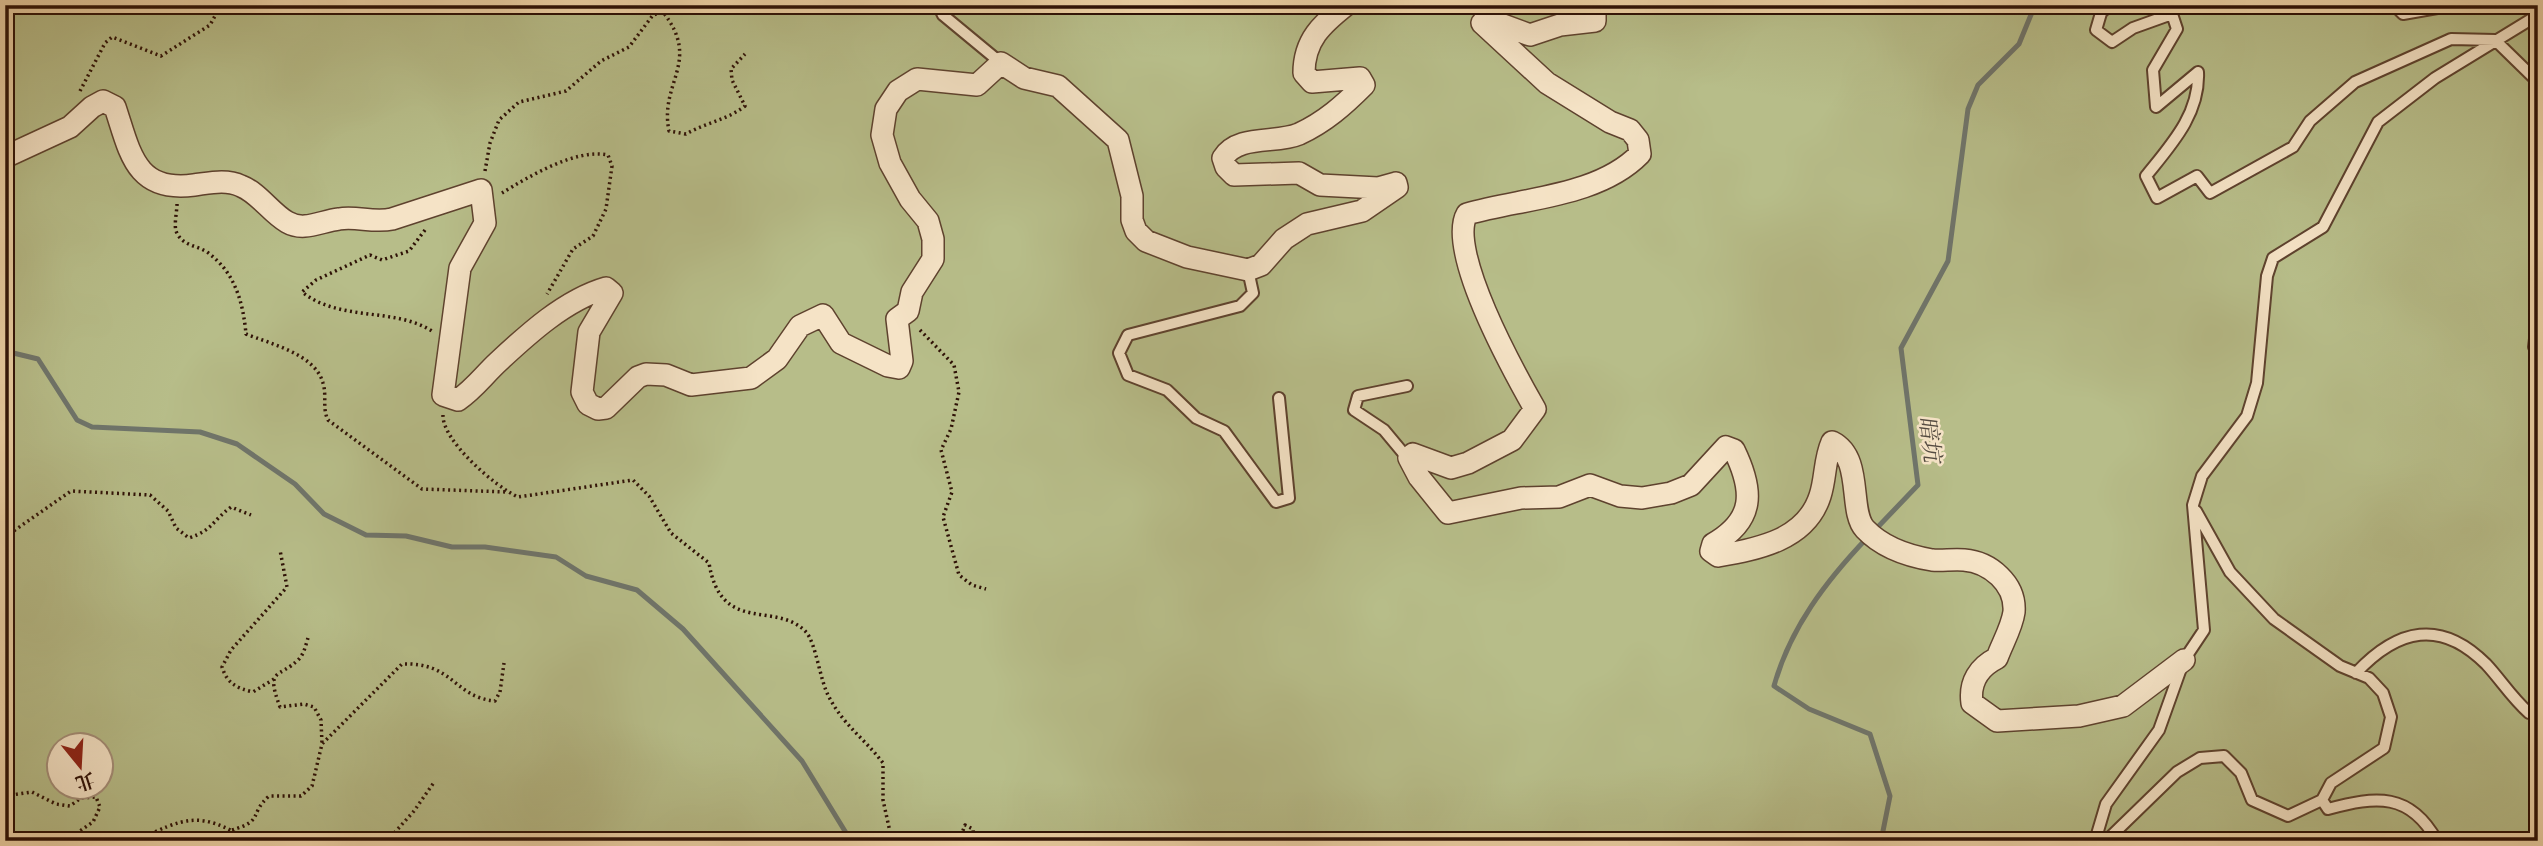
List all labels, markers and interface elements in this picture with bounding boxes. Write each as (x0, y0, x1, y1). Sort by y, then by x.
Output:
water label: 暗坑 (1912, 414, 1949, 467)
north arrow (46, 730, 116, 800)
text: 北 (72, 766, 98, 797)

